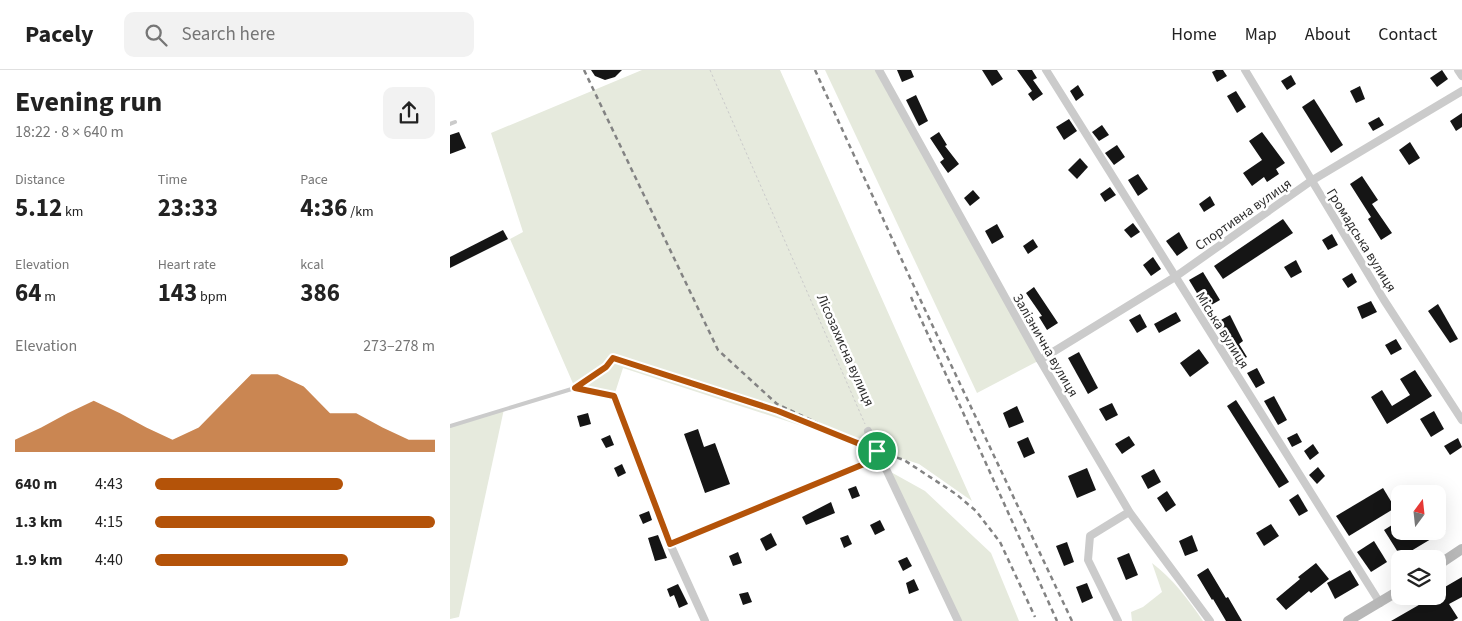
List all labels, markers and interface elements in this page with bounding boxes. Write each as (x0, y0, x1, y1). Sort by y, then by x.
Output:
search box (124, 12, 474, 57)
text: Pacely (25, 17, 94, 52)
icon: search (142, 21, 170, 49)
text: Search here (182, 21, 275, 48)
text: Home (1171, 22, 1217, 47)
text: Map (1245, 22, 1277, 47)
text: About (1305, 22, 1350, 47)
text: Contact (1378, 22, 1437, 47)
text: Evening run (15, 82, 162, 122)
button: share (383, 87, 435, 139)
text: 18:22 · 8 × 640 m (15, 121, 124, 143)
text: Distance (15, 170, 65, 190)
text: Time (158, 170, 187, 190)
text: Pace (300, 170, 328, 190)
street label: Спортивна вулиця (1191, 174, 1296, 256)
street label: Громадська вулиця (1321, 185, 1401, 296)
text: 5.12 (15, 190, 62, 226)
text: 23:33 (158, 190, 218, 226)
text: 4:36 (300, 190, 347, 226)
text: km (62, 202, 83, 222)
text: /km (347, 202, 374, 222)
text: Elevation (15, 255, 70, 275)
text: Heart rate (158, 255, 216, 275)
text: kcal (300, 255, 324, 275)
text: 64 (15, 275, 41, 311)
text: 143 (158, 275, 197, 311)
text: 386 (300, 275, 340, 311)
text: m (41, 287, 56, 307)
text: bpm (197, 287, 227, 307)
street label: Міська вулиця (1191, 288, 1254, 373)
street label: Залізнична вулиця (1007, 290, 1083, 401)
street label: Лісозахисна вулиця (811, 291, 879, 410)
text: Elevation (15, 335, 77, 357)
text: 273–278 m (363, 335, 435, 357)
pin (856, 430, 898, 472)
icon: arrive (863, 437, 891, 465)
text: 640 m (15, 473, 57, 495)
text: 4:43 (95, 473, 123, 495)
north arrow (1391, 485, 1446, 540)
map controls (1391, 485, 1446, 605)
text: 1.3 km (15, 511, 62, 533)
text: 4:15 (95, 511, 123, 533)
text: 1.9 km (15, 549, 62, 571)
text: 4:40 (95, 549, 123, 571)
button: layers (1391, 550, 1446, 605)

